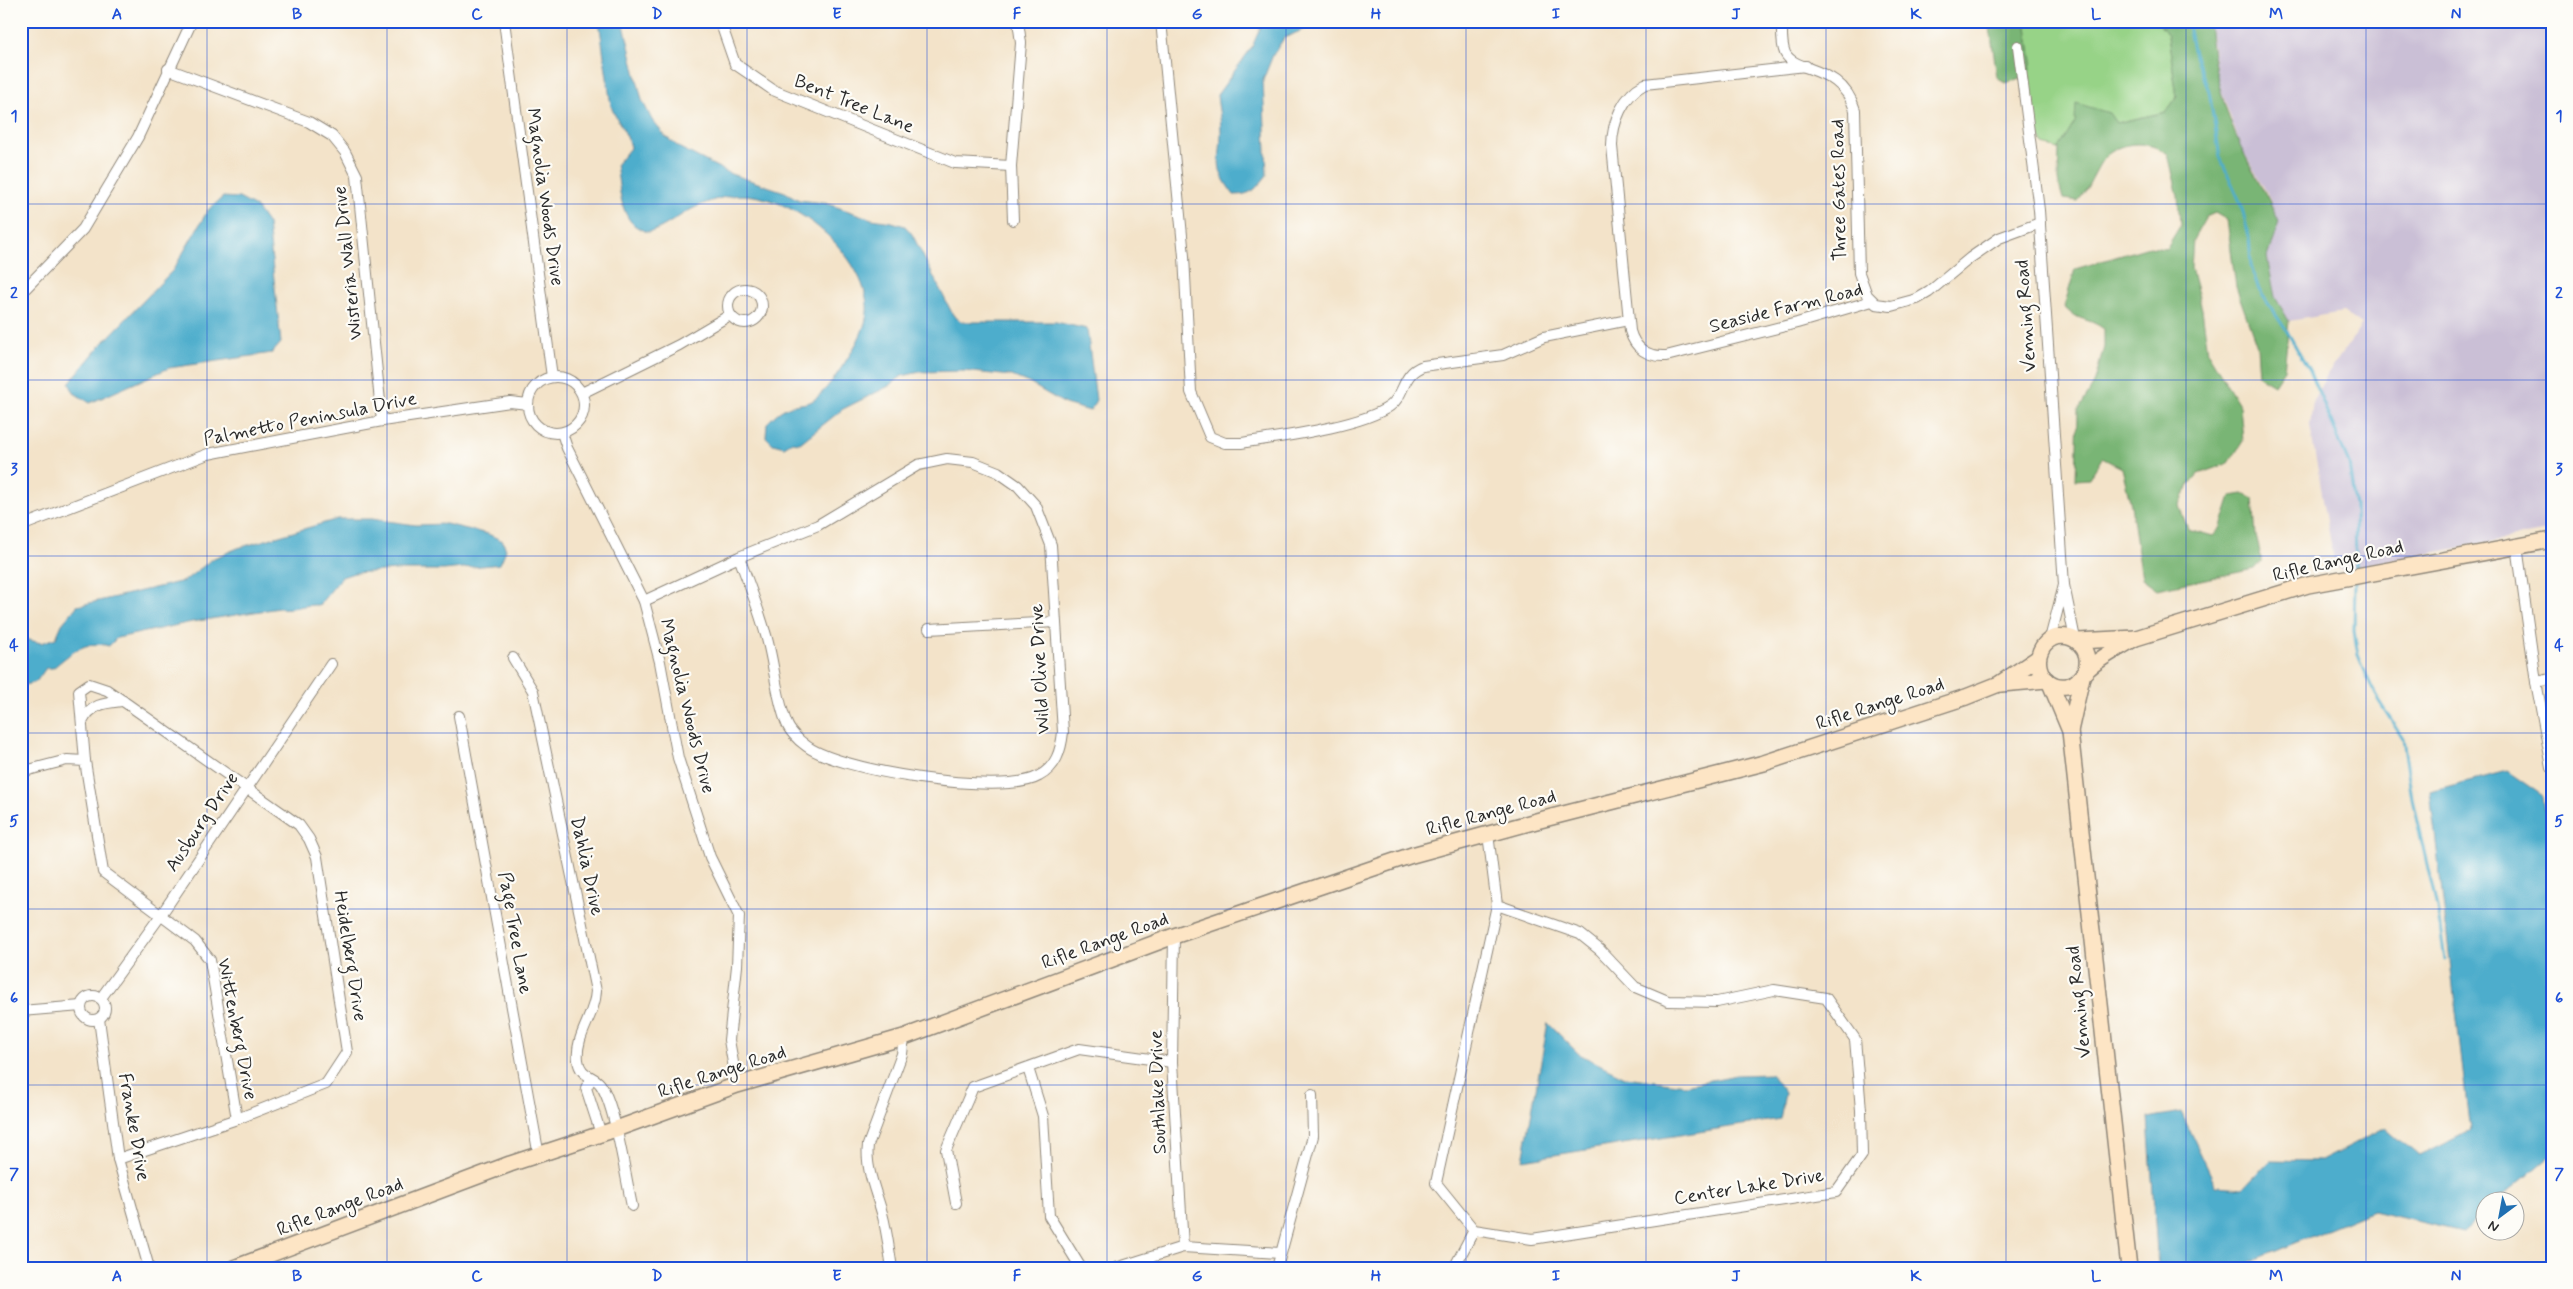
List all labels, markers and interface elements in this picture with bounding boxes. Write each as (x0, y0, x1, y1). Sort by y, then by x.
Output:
text: A (112, 4, 122, 25)
text: B (292, 4, 302, 25)
text: C (471, 4, 483, 25)
text: D (651, 4, 663, 25)
text: E (832, 4, 842, 25)
text: F (1013, 4, 1022, 25)
text: G (1192, 4, 1203, 25)
text: H (1371, 4, 1382, 25)
text: I (1552, 4, 1561, 25)
text: J (1731, 4, 1741, 25)
text: K (1910, 4, 1922, 25)
text: L (2091, 4, 2102, 25)
text: M (2269, 4, 2283, 25)
text: N (2451, 4, 2461, 25)
street label: Bent Tree Lane (790, 69, 918, 139)
text: 1 (10, 106, 18, 127)
text: 1 (2555, 106, 2563, 127)
street label: Magnolia Woods Drive (517, 107, 570, 288)
street label: Three Gates Road (1825, 119, 1853, 261)
street label: Wisteria Wall Drive (327, 185, 369, 341)
street label: Venning Road (2010, 259, 2045, 373)
street label: Seaside Farm Road (1707, 277, 1865, 339)
text: 2 (10, 283, 18, 304)
text: 2 (2555, 283, 2563, 304)
street label: Palmetto Peninsula Drive (201, 386, 419, 452)
text: 3 (10, 459, 18, 480)
text: 3 (2555, 459, 2563, 480)
street label: Rifle Range Road (2270, 534, 2406, 590)
street label: Wild Olive Drive (1024, 603, 1056, 735)
street label: Magnolia Woods Drive (650, 616, 721, 797)
text: 4 (9, 635, 19, 656)
text: 4 (2554, 635, 2564, 656)
street label: Rifle Range Road (1813, 671, 1948, 738)
street label: Ausburg Drive (159, 767, 245, 877)
street label: Rifle Range Road (1423, 784, 1559, 844)
text: 5 (9, 811, 19, 832)
text: 5 (2554, 811, 2564, 832)
street label: Dahlia Drive (564, 814, 610, 918)
street label: Page Tree Lane (489, 870, 538, 997)
street label: Heidelberg Drive (324, 889, 373, 1024)
street label: Rifle Range Road (1038, 906, 1173, 977)
street label: Venning Road (2061, 944, 2100, 1059)
street label: Wittenberg Drive (208, 956, 263, 1103)
text: 6 (10, 988, 18, 1009)
text: 6 (2555, 988, 2563, 1009)
street label: Southlake Drive (1143, 1029, 1173, 1155)
street label: Rifle Range Road (655, 1039, 790, 1106)
street label: Franke Drive (112, 1071, 156, 1183)
street label: Center Lake Drive (1672, 1163, 1826, 1211)
text: 7 (9, 1164, 19, 1185)
text: 7 (2554, 1164, 2564, 1185)
street label: Rifle Range Road (273, 1171, 408, 1244)
north arrow (2476, 1192, 2526, 1242)
text: N (2485, 1216, 2502, 1236)
text: A (112, 1266, 122, 1287)
text: B (292, 1266, 302, 1287)
text: C (471, 1266, 483, 1287)
text: D (651, 1266, 663, 1287)
text: E (832, 1266, 842, 1287)
text: F (1013, 1266, 1022, 1287)
text: G (1192, 1266, 1203, 1287)
text: H (1371, 1266, 1382, 1287)
text: I (1552, 1266, 1561, 1287)
text: J (1731, 1266, 1741, 1287)
text: K (1910, 1266, 1922, 1287)
text: L (2091, 1266, 2102, 1287)
text: M (2269, 1266, 2283, 1287)
text: N (2451, 1266, 2461, 1287)

